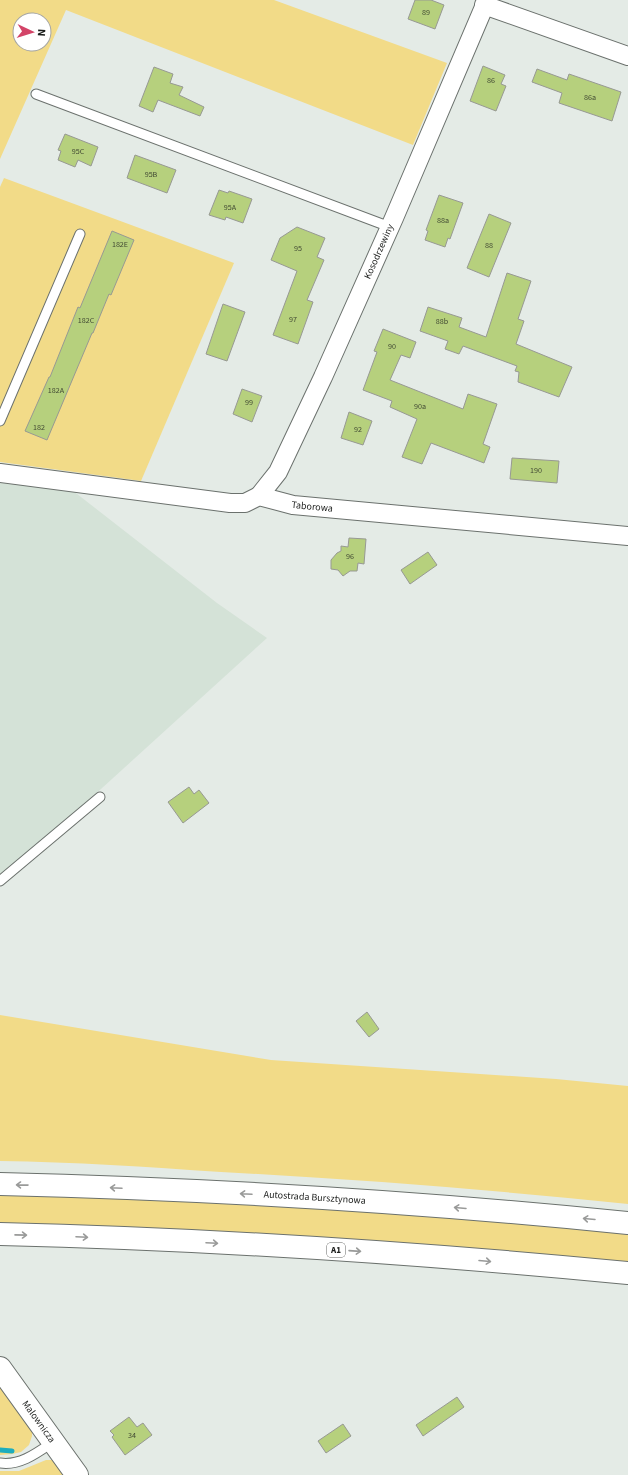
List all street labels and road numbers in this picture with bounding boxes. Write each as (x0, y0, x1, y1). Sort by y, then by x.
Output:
street label: Kosodrzewiny (361, 222, 397, 281)
street label: Taborowa (291, 498, 333, 516)
street label: Autostrada Bursztynowa (263, 1188, 366, 1208)
road number: A1 (327, 1243, 345, 1257)
street label: Malownicza (19, 1398, 59, 1446)

